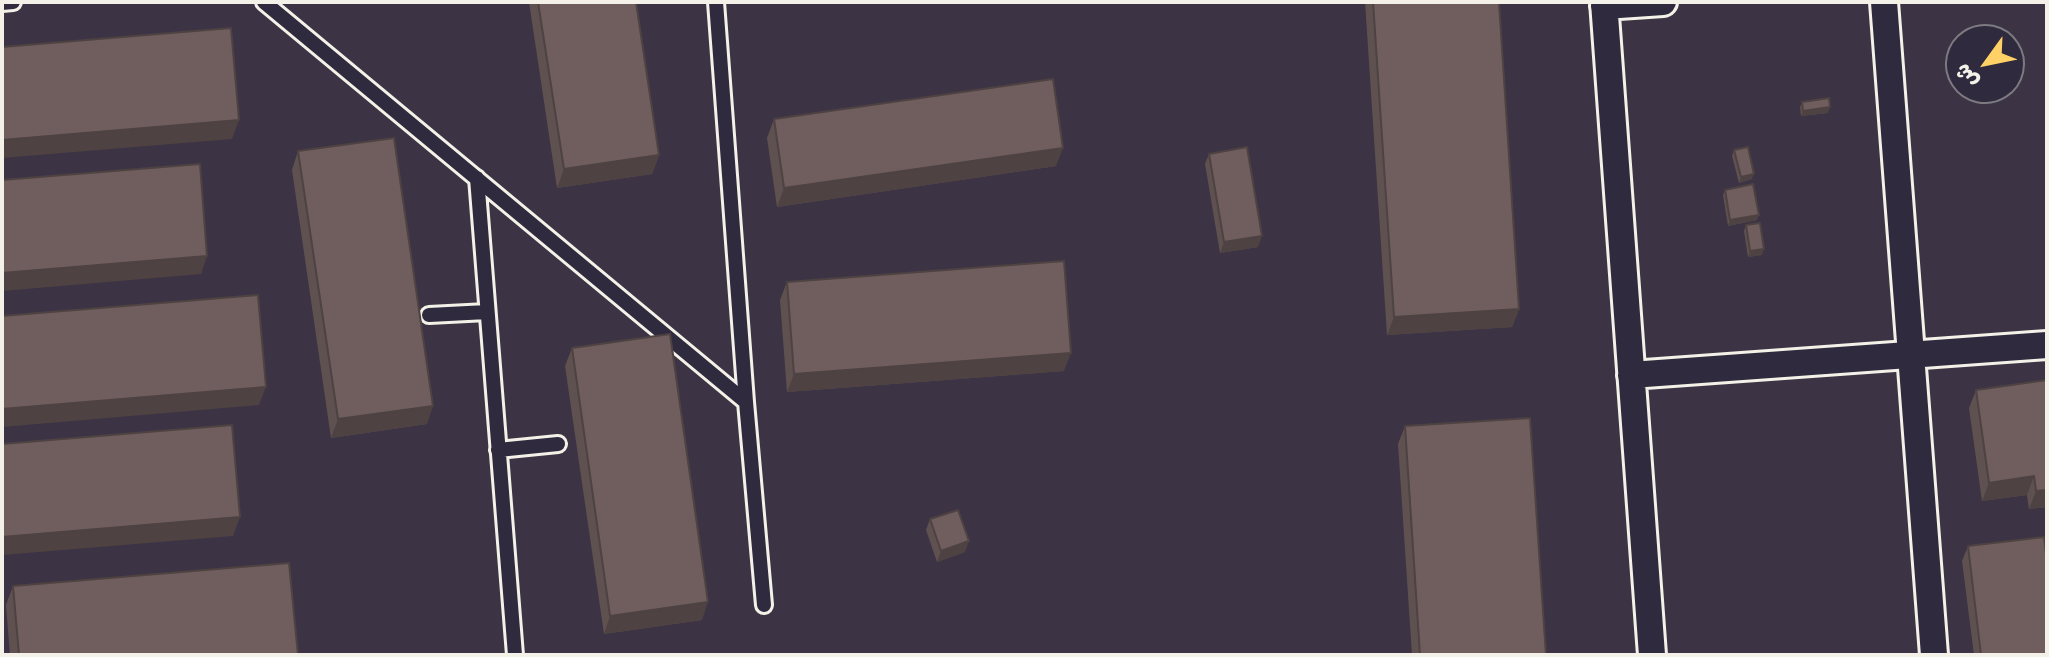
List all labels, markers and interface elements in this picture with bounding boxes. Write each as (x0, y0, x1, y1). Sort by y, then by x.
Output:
north arrow (1945, 24, 2025, 104)
text: ش (1948, 58, 1985, 94)

